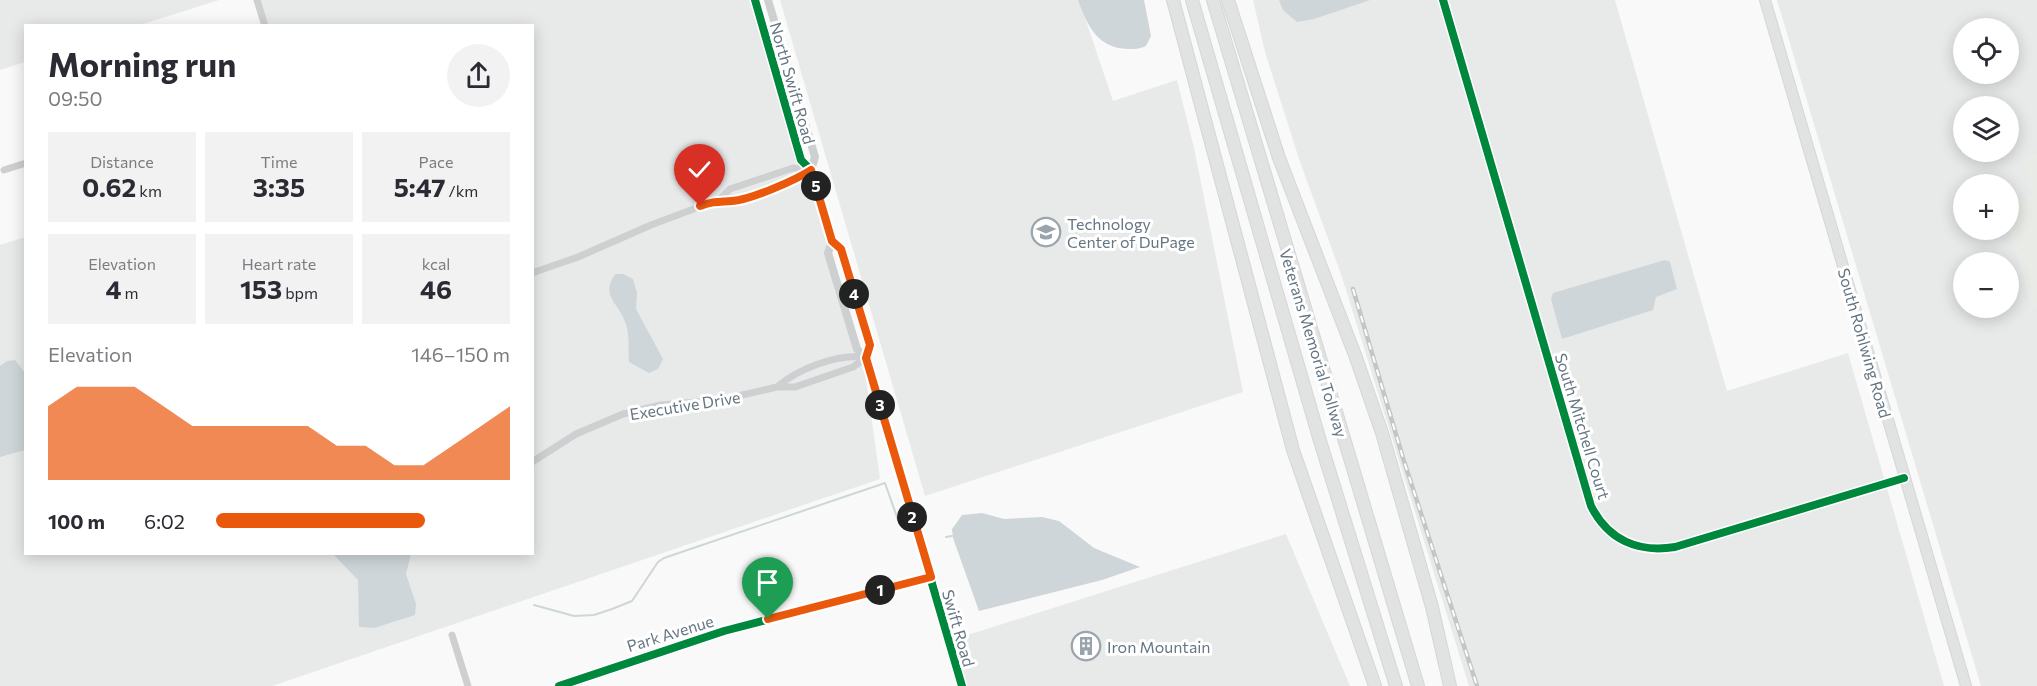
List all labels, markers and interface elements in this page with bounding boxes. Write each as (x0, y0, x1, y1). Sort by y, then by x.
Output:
map controls (1953, 18, 2019, 318)
button: locate (1953, 18, 2019, 84)
street label: North Swift Road (766, 20, 820, 146)
text: Morning run (48, 43, 236, 84)
button: share (447, 44, 510, 107)
text: 09:50 (48, 86, 102, 110)
button: layers (1953, 96, 2019, 162)
pin (674, 144, 725, 206)
text: Distance (90, 152, 154, 171)
text: Time (261, 152, 297, 171)
text: Pace (419, 152, 453, 171)
icon: check (683, 153, 716, 186)
text: 0.62 (82, 171, 136, 202)
text: 3:35 (253, 171, 305, 202)
text: 5:47 (394, 171, 445, 202)
pin: 5 (801, 171, 831, 201)
button: + (1953, 174, 2019, 240)
text: 5 (811, 176, 821, 195)
text: km (136, 181, 162, 200)
text: /km (445, 181, 478, 200)
place label: Technology Center of DuPage (1067, 214, 1195, 251)
school or university icon: Technology Center of DuPage (1030, 216, 1062, 248)
street label: Veterans Memorial Tollway (1276, 246, 1352, 440)
button: − (1953, 252, 2019, 318)
text: Elevation (88, 254, 156, 273)
text: Heart rate (242, 254, 316, 273)
text: kcal (422, 254, 450, 273)
street label: South Rohlwing Road (1835, 266, 1895, 420)
text: 4 (106, 273, 121, 304)
text: 153 (240, 273, 282, 304)
text: 46 (420, 273, 452, 304)
pin: 4 (839, 279, 869, 309)
text: m (121, 283, 138, 302)
text: bpm (282, 283, 318, 302)
text: 4 (849, 284, 859, 303)
text: Elevation (48, 342, 133, 366)
text: 146–150 m (411, 342, 510, 366)
street label: South Mitchell Court (1552, 351, 1614, 502)
street label: Executive Drive (628, 387, 742, 423)
pin: 3 (865, 390, 895, 420)
text: 3 (875, 395, 885, 414)
pin: 2 (897, 502, 927, 532)
text: 2 (907, 507, 917, 526)
text: 100 m (48, 509, 105, 533)
text: 6:02 (144, 509, 185, 533)
pin (742, 557, 793, 619)
icon: arrive (751, 566, 784, 599)
pin: 1 (865, 575, 895, 605)
text: 1 (876, 580, 884, 599)
street label: Swift Road (939, 587, 979, 669)
street label: Park Avenue (624, 611, 716, 655)
building icon: Iron Mountain (1070, 630, 1102, 662)
place label: Iron Mountain (1107, 637, 1211, 656)

